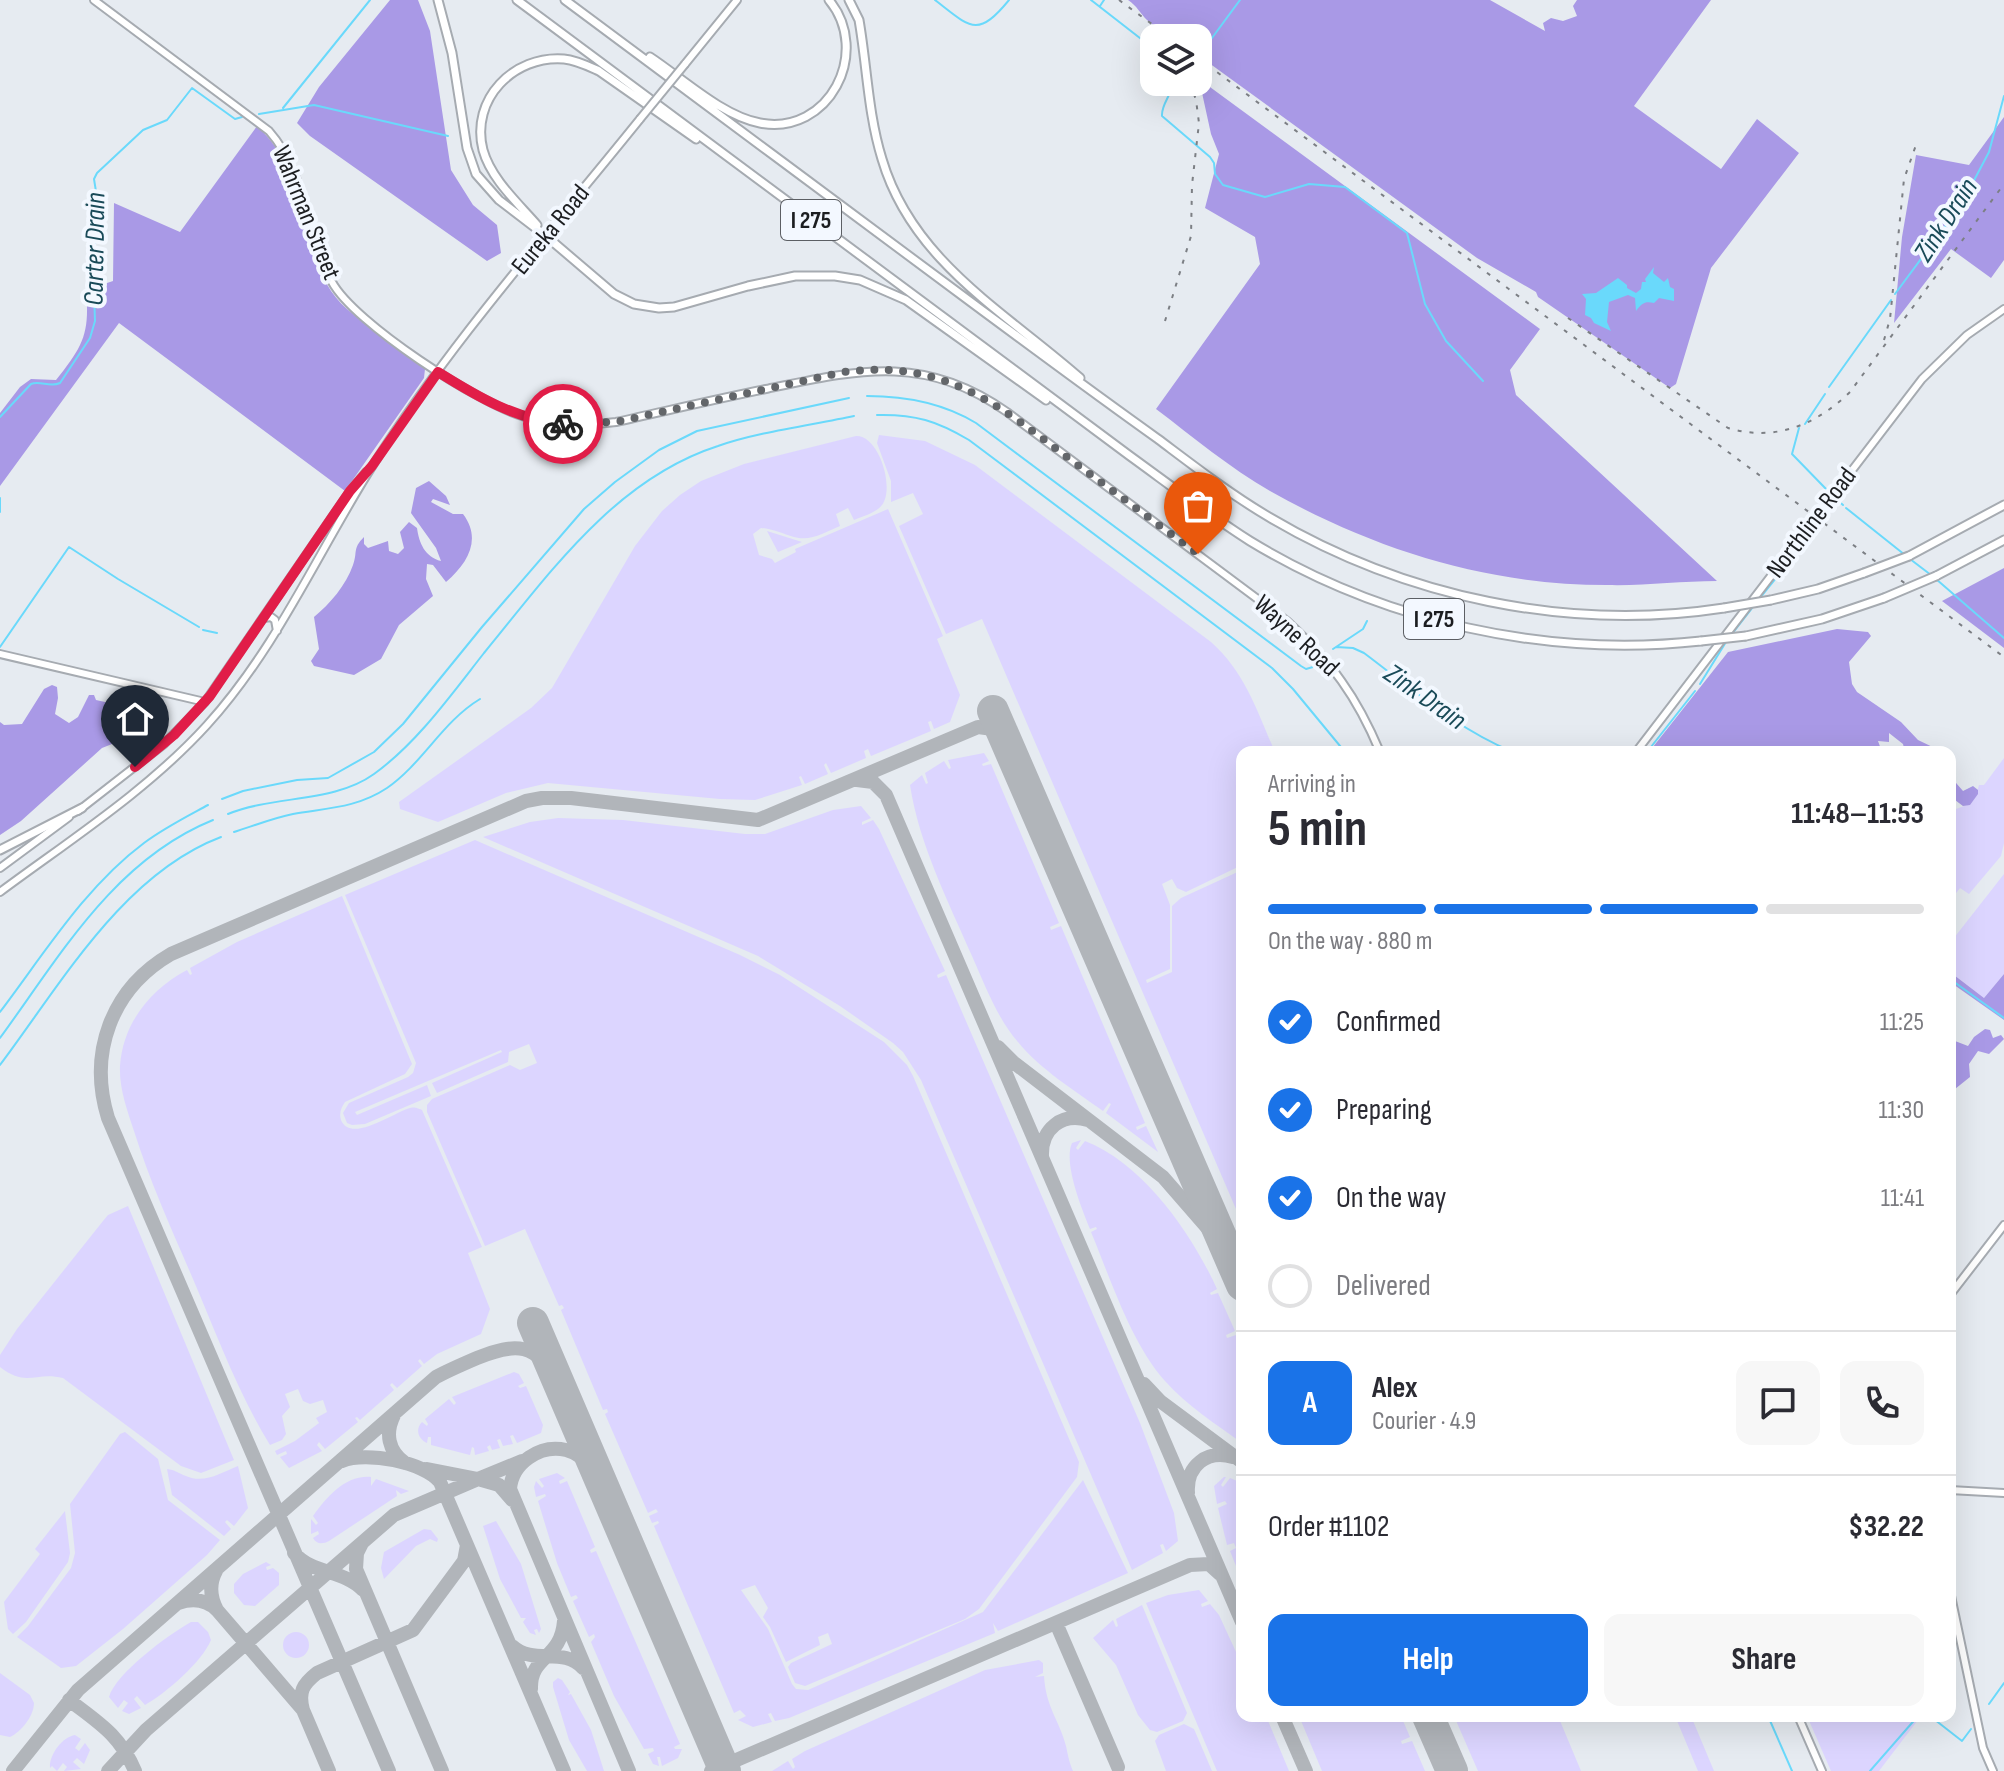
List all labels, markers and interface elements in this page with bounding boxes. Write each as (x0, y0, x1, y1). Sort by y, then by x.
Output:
map controls (1140, 24, 1212, 96)
button: layers (1140, 24, 1212, 96)
street label: Wahrman Street (265, 142, 347, 285)
water label: Zink Drain (1907, 172, 1985, 268)
street label: Eureka Road (505, 179, 597, 281)
water label: Carter Drain (78, 192, 112, 306)
road number: I 275 (781, 200, 841, 240)
courier (523, 384, 603, 464)
icon: bike (541, 402, 585, 446)
street label: Northline Road (1760, 462, 1864, 584)
pin (1164, 472, 1232, 554)
icon: bag (1176, 484, 1220, 528)
street label: Wayne Road (1247, 589, 1345, 683)
road number: I 275 (1404, 599, 1464, 639)
water label: Zink Drain (1377, 656, 1472, 737)
pin (101, 685, 169, 767)
icon: home (113, 697, 157, 741)
text: Arriving in (1268, 769, 1356, 800)
text: 11:48–11:53 (1791, 796, 1924, 832)
text: 5 min (1268, 798, 1367, 861)
text: On the way · 880 m (1268, 926, 1432, 957)
icon: check (1268, 1000, 1312, 1044)
text: Confirmed (1336, 1004, 1441, 1040)
text: 11:25 (1880, 1007, 1924, 1038)
icon: check (1268, 1088, 1312, 1132)
text: Preparing (1336, 1092, 1432, 1128)
text: 11:30 (1878, 1095, 1924, 1126)
icon: check (1268, 1176, 1312, 1220)
text: On the way (1336, 1180, 1446, 1216)
text: 11:41 (1881, 1183, 1924, 1214)
text: Delivered (1336, 1268, 1431, 1304)
button: chat (1736, 1361, 1820, 1445)
button: phone (1840, 1361, 1924, 1445)
text: Alex (1372, 1370, 1418, 1406)
text: A (1303, 1385, 1317, 1421)
text: Courier · 4.9 (1372, 1406, 1476, 1437)
text: Order #1102 (1268, 1509, 1389, 1545)
text: $32.22 (1848, 1509, 1924, 1545)
button: Help (1268, 1614, 1588, 1706)
button: Share (1604, 1614, 1924, 1706)

